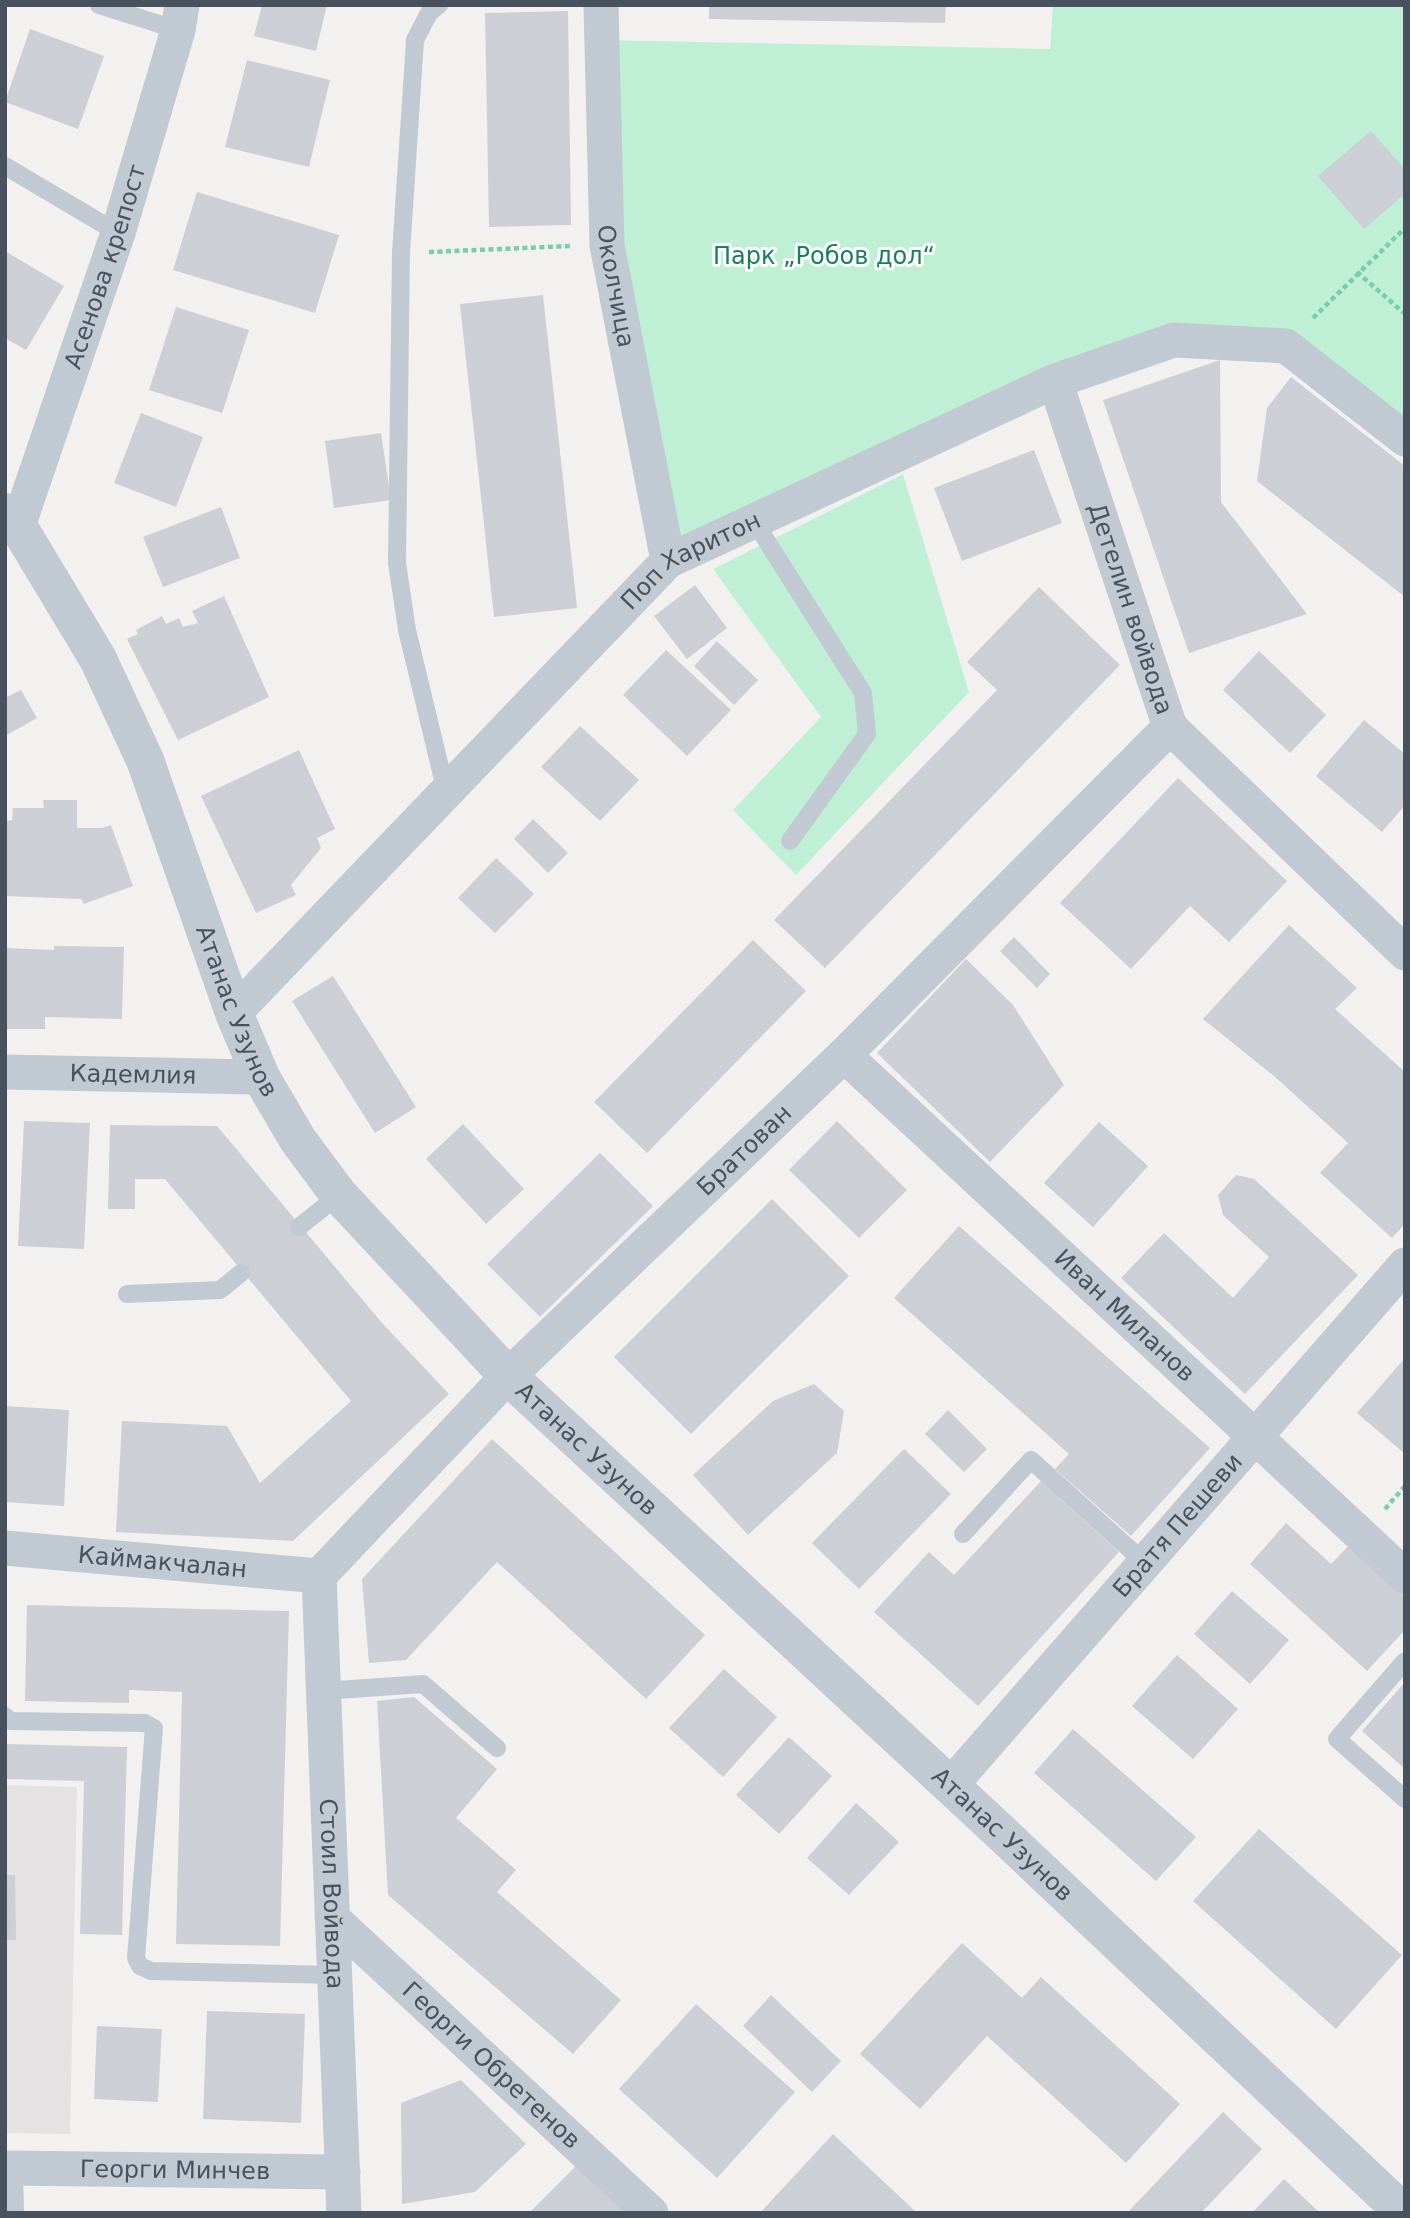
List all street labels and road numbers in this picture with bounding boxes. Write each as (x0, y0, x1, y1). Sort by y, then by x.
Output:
street label: Асенова крепост (59, 161, 152, 372)
street label: Околчица (592, 224, 640, 350)
street label: Детелин войвода (1083, 499, 1179, 718)
street label: Поп Харитон (615, 506, 765, 615)
street label: Атанас Узунов (190, 921, 284, 1102)
street label: Кадемлия (69, 1059, 197, 1090)
street label: Братован (691, 1099, 797, 1202)
street label: Иван Миланов (1049, 1244, 1201, 1388)
street label: Атанас Узунов (510, 1377, 663, 1521)
street label: Братя Пешеви (1107, 1448, 1248, 1603)
street label: Каймакчалан (77, 1541, 248, 1584)
street label: Атанас Узунов (926, 1762, 1079, 1907)
street label: Стоил Войвода (314, 1798, 349, 1990)
street label: Георги Обретенов (397, 1976, 586, 2154)
street label: Георги Минчев (80, 2155, 270, 2185)

